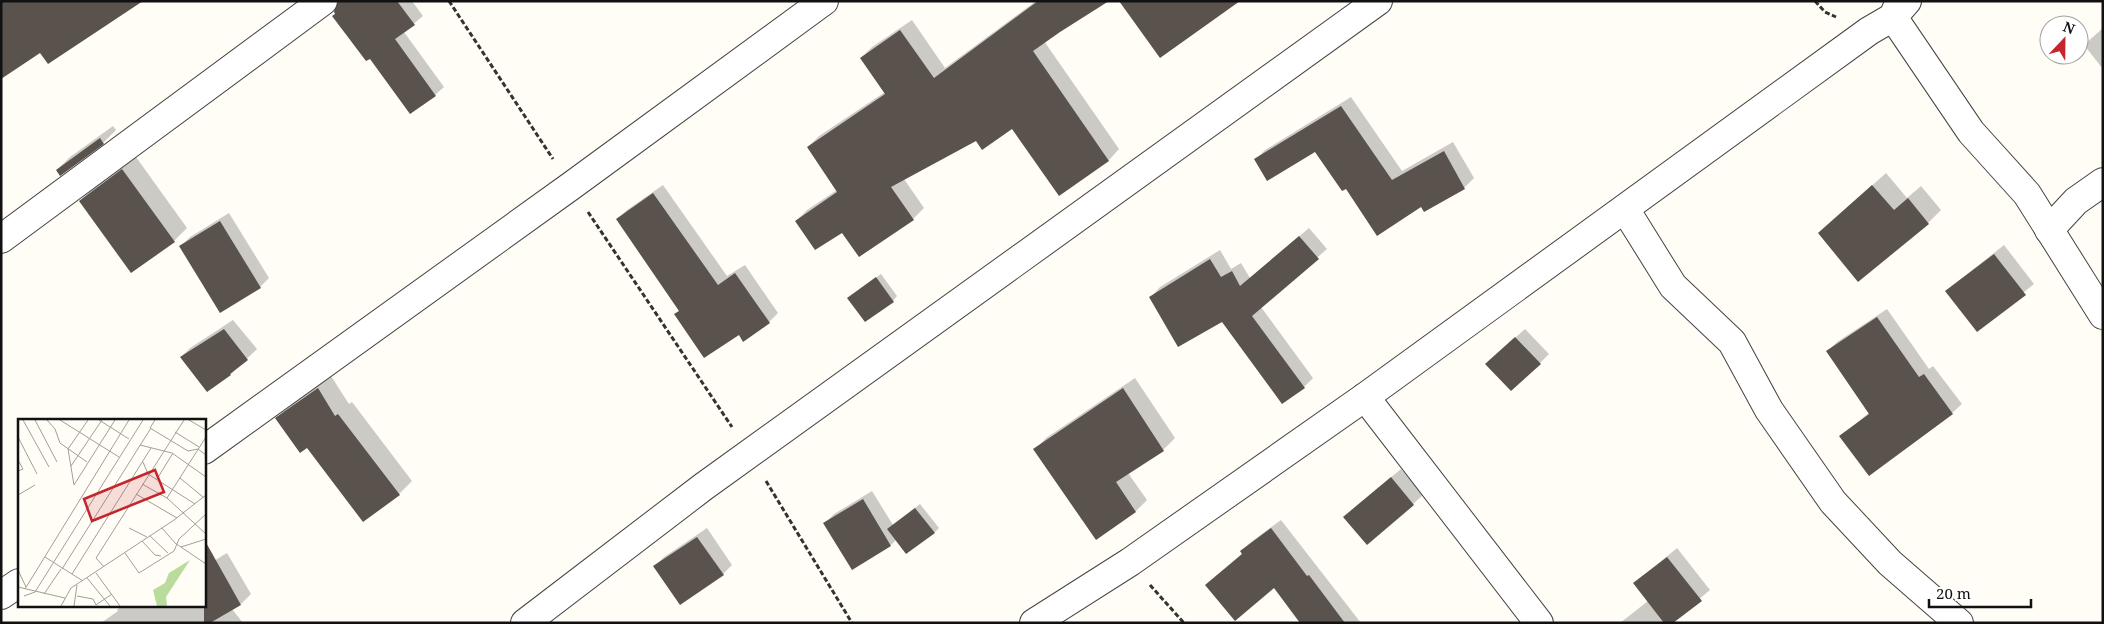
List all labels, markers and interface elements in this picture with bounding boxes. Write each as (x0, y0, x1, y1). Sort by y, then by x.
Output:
north arrow (2039, 15, 2089, 65)
text: N (2060, 17, 2078, 38)
inset map (18, 419, 205, 606)
scale bar (1929, 576, 2032, 608)
text: 20 m (1936, 583, 1971, 603)

